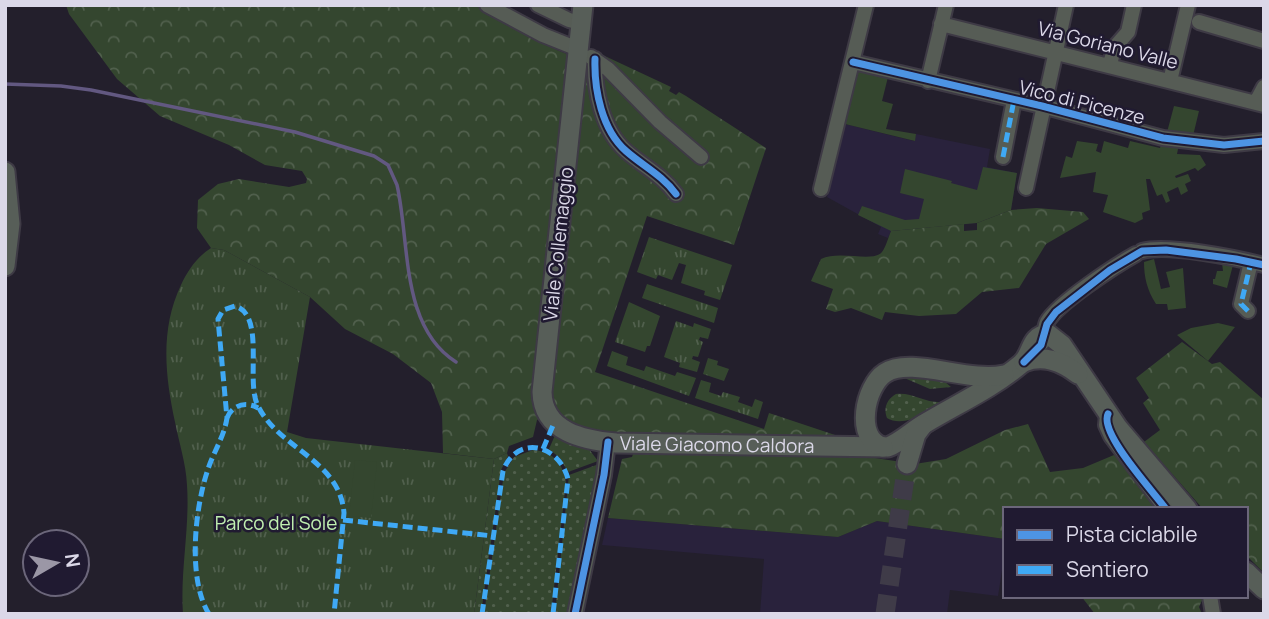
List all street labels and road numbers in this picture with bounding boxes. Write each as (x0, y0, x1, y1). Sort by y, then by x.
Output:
street label: Via Goriano Valle (1035, 15, 1181, 75)
street label: Vico di Picenze (1016, 74, 1148, 130)
street label: Viale Collemaggio (537, 166, 579, 322)
street label: Viale Giacomo Caldora (620, 430, 815, 459)

